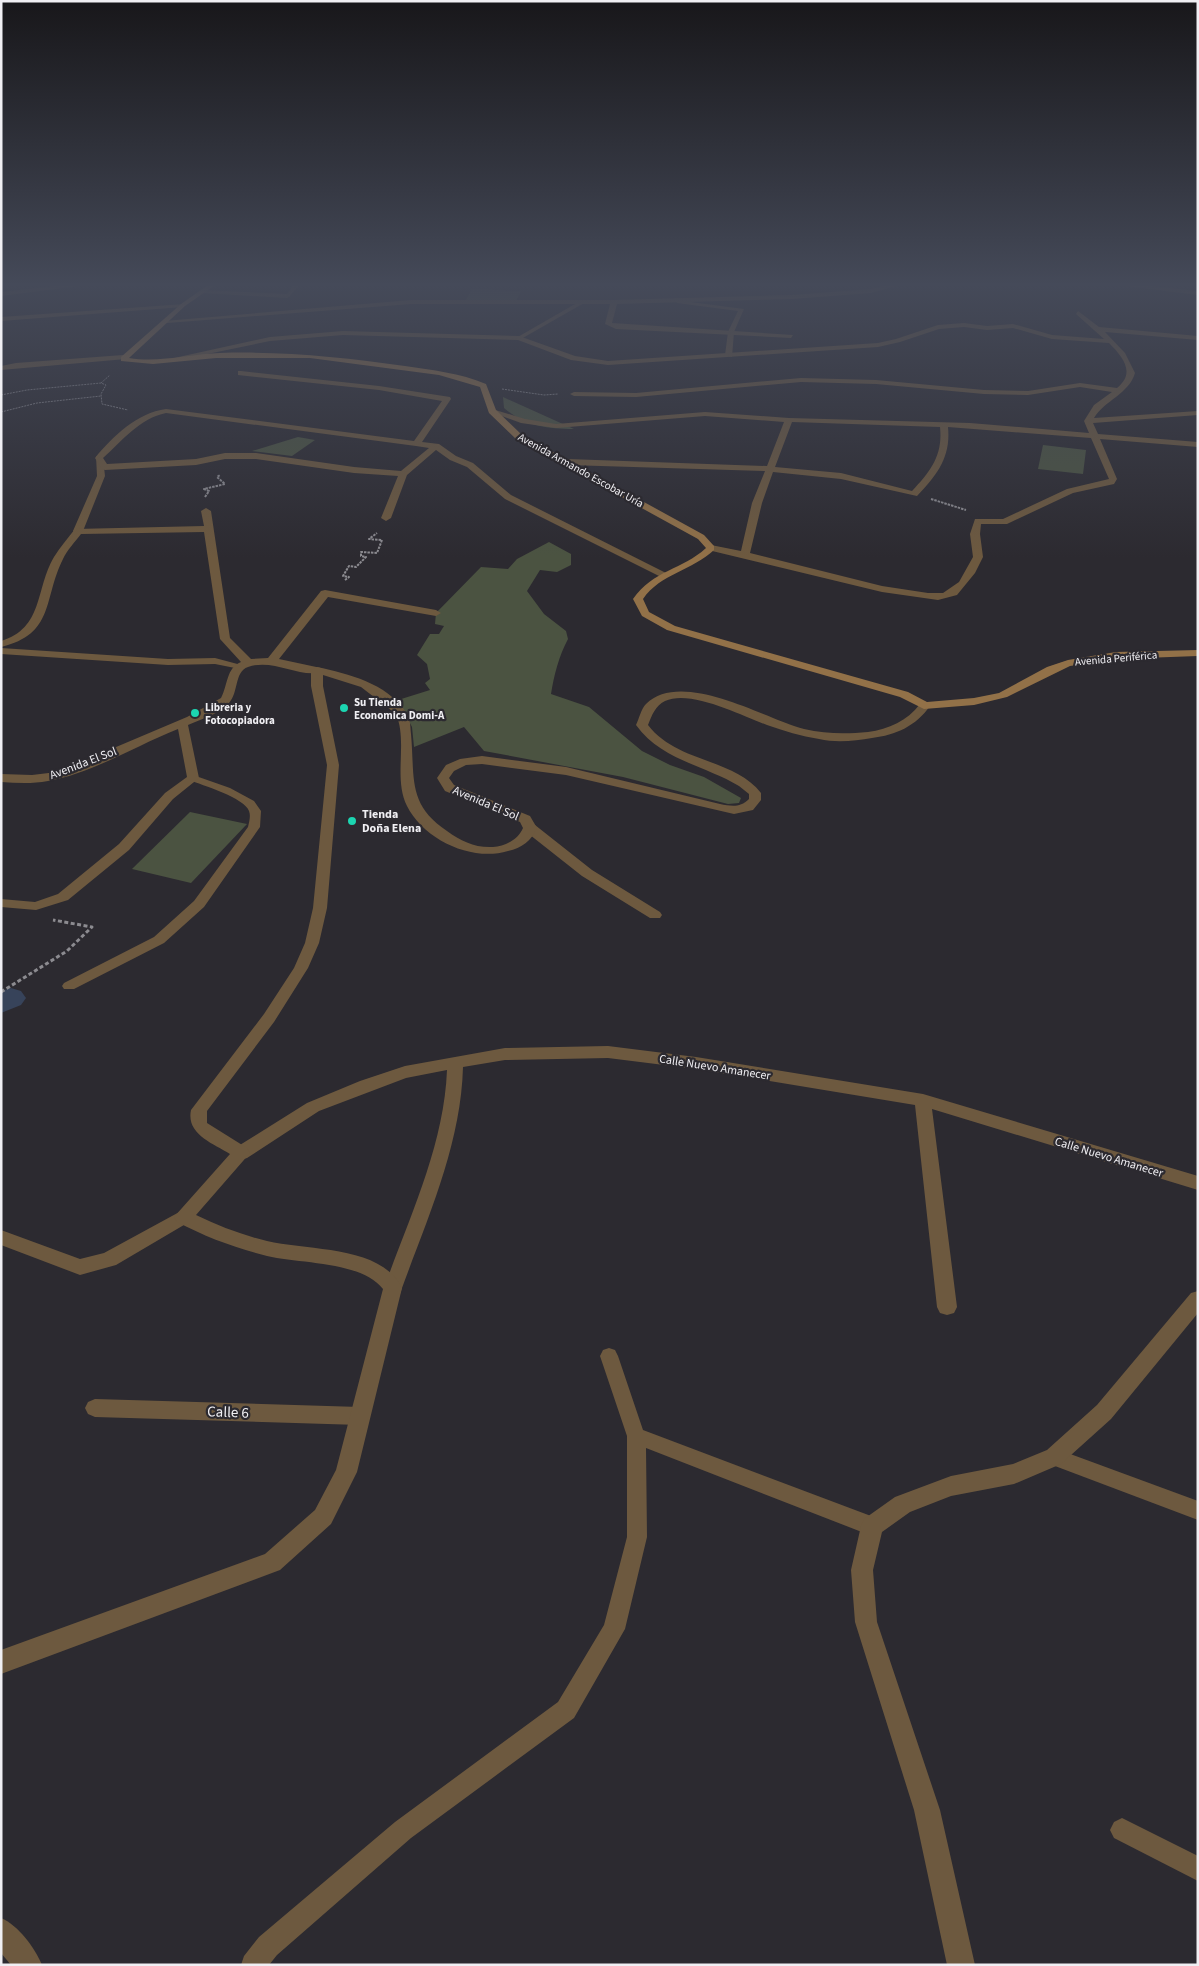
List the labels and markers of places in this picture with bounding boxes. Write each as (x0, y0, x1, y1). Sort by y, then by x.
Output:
place label: Su Tienda Economica Domi-A (354, 695, 445, 723)
place label: Libreria y Fotocopiadora (205, 700, 275, 728)
marker: Su Tienda Economica Domi-A (338, 702, 350, 714)
marker: Libreria y Fotocopiadora (189, 707, 201, 719)
place label: Tienda Doña Elena (362, 806, 421, 837)
marker: Tienda Doña Elena (346, 815, 358, 827)

